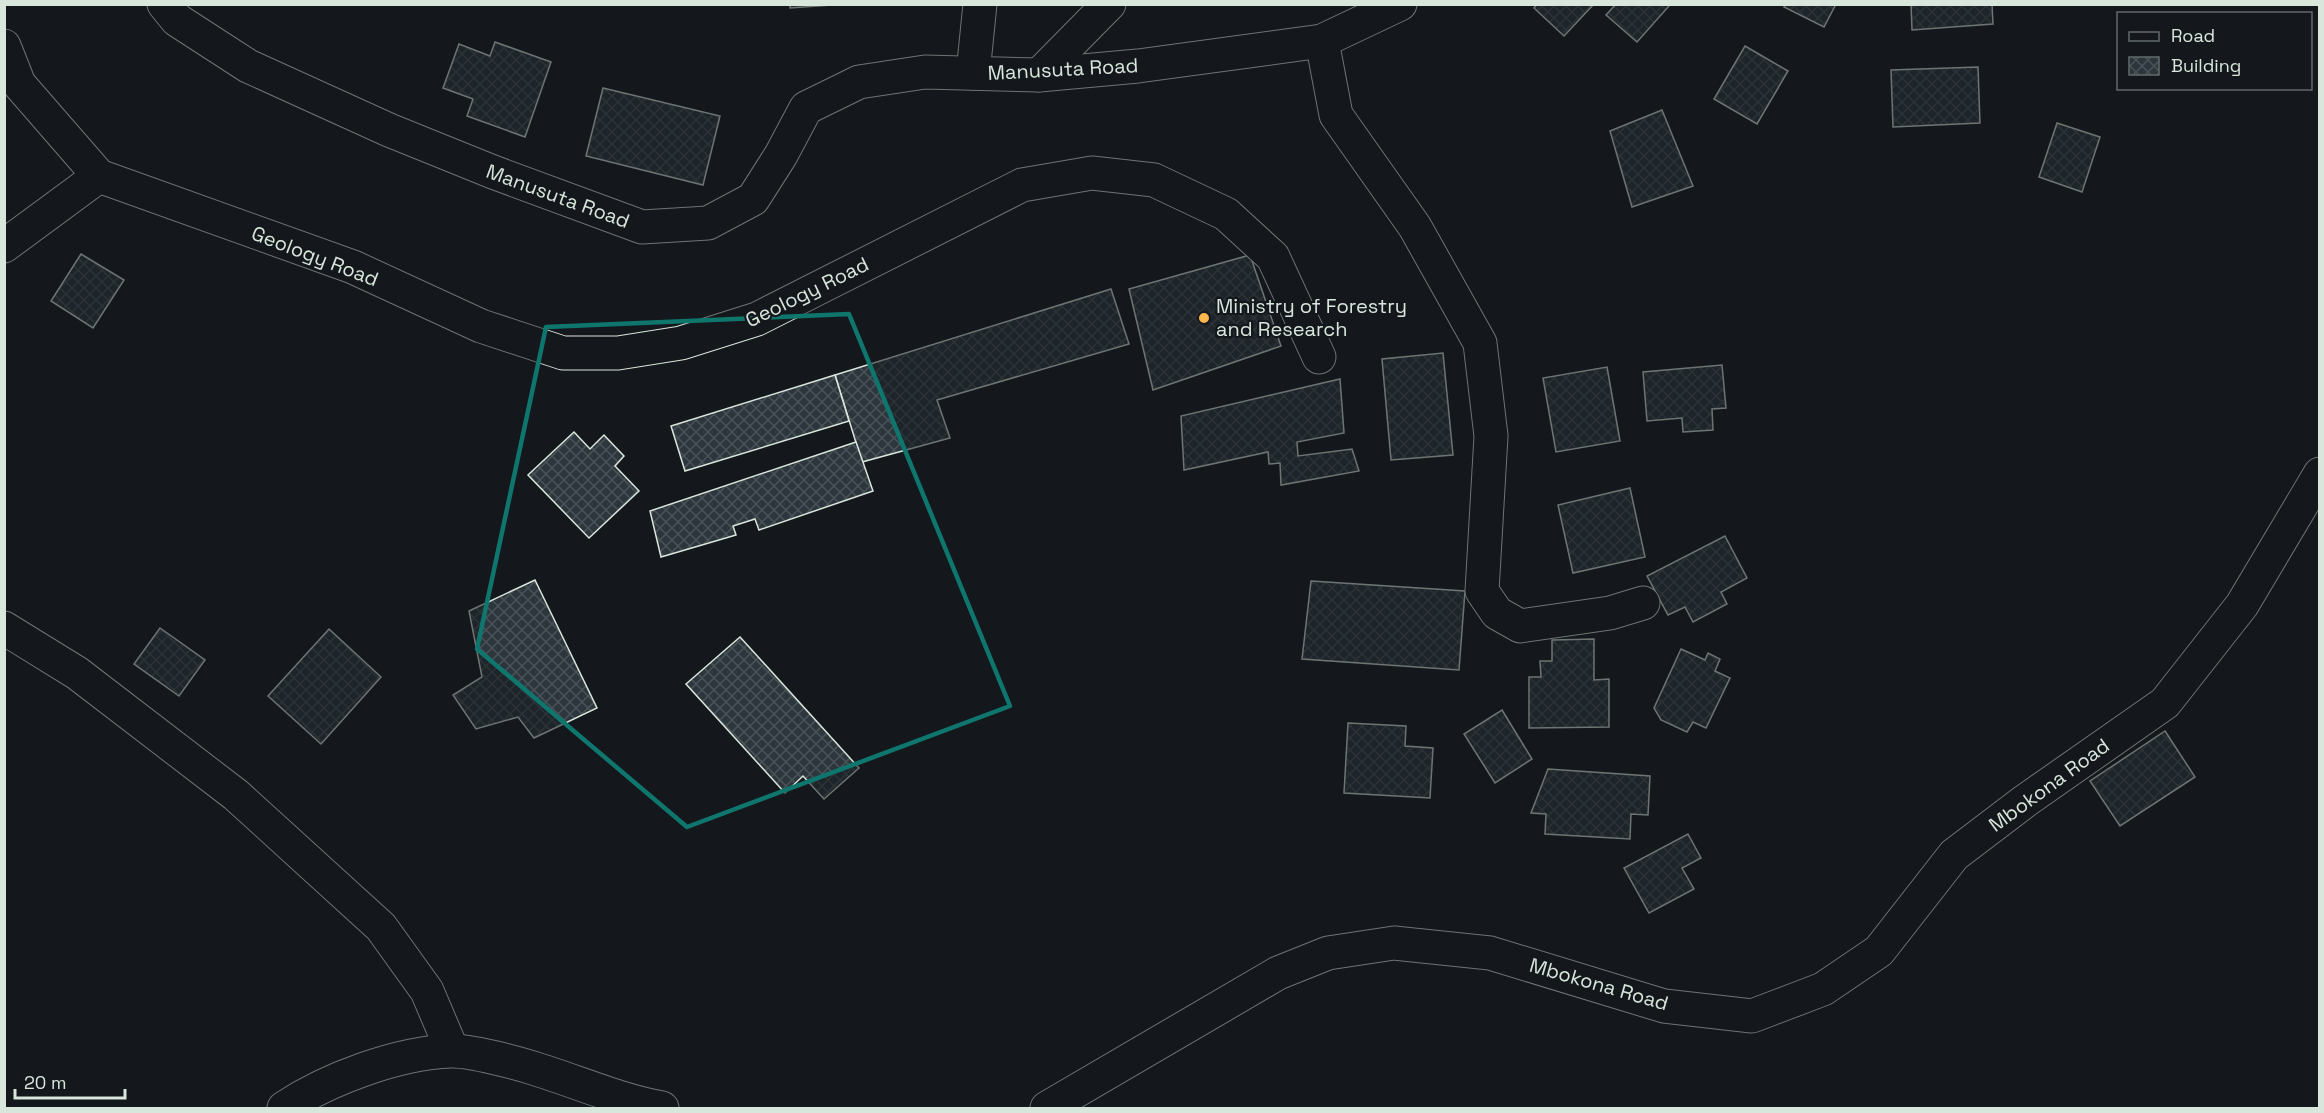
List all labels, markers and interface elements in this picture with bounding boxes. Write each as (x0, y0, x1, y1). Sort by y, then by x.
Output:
legend (2117, 12, 2312, 90)
text: Road (2171, 24, 2215, 47)
street label: Manusuta Road (987, 52, 1139, 86)
text: Building (2171, 54, 2241, 77)
street label: Manusuta Road (483, 158, 633, 234)
street label: Geology Road (248, 220, 382, 292)
street label: Geology Road (741, 251, 873, 333)
place label: Ministry of Forestry and Research (1216, 293, 1407, 342)
marker: Ministry of Forestry and Research (1197, 311, 1211, 325)
street label: Mbokona Road (1983, 732, 2115, 838)
street label: Mbokona Road (1527, 952, 1671, 1016)
scale bar (15, 1062, 124, 1100)
text: 20 m (24, 1071, 67, 1094)

